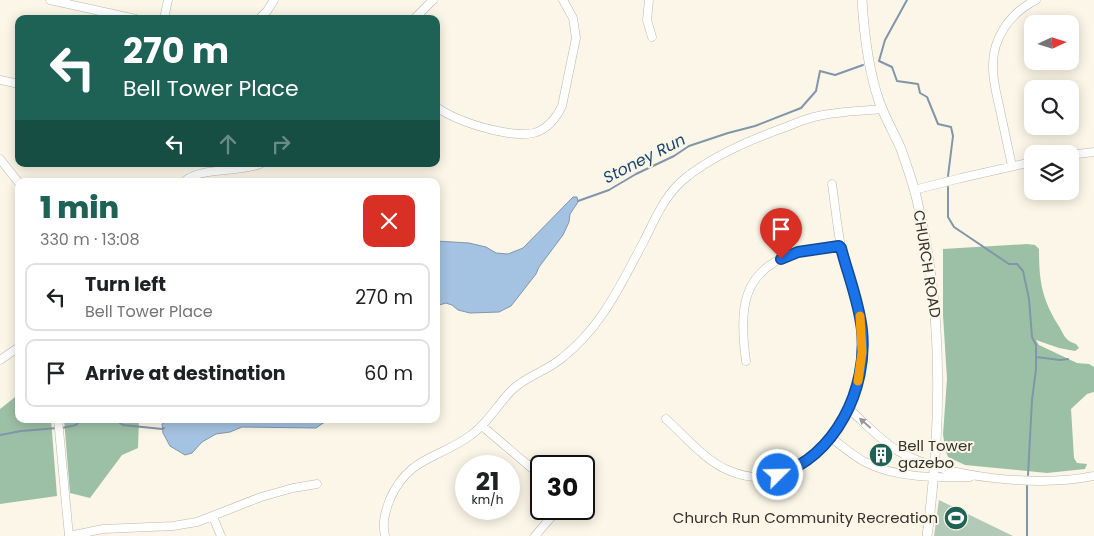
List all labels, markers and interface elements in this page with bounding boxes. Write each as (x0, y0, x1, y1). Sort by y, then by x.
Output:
north arrow (1024, 15, 1079, 70)
map controls (1024, 15, 1079, 200)
text: 270 m (123, 26, 229, 75)
icon: left (40, 35, 105, 100)
text: Bell Tower Place (123, 73, 299, 104)
button: search (1024, 80, 1079, 135)
water label: Stoney Run (599, 128, 689, 189)
icon: left (161, 130, 189, 158)
icon: ahead (214, 130, 242, 158)
icon: right (267, 130, 295, 158)
button: layers (1024, 145, 1079, 200)
text: 1 min (40, 186, 119, 229)
button: close (363, 195, 415, 247)
pin (760, 208, 802, 259)
street label: CHURCH ROAD (909, 209, 946, 319)
icon: arrive (767, 215, 795, 243)
text: 330 m · 13:08 (40, 228, 140, 251)
text: Turn left (85, 271, 166, 298)
icon: left (42, 283, 70, 311)
text: 270 m (355, 284, 413, 311)
text: Bell Tower Place (85, 300, 213, 323)
icon: arrive (42, 359, 70, 387)
text: Arrive at destination (85, 360, 286, 387)
text: 60 m (364, 360, 413, 387)
one-way arrow (858, 417, 871, 428)
place label: Bell Tower gazebo (898, 435, 973, 473)
building icon: Bell Tower gazebo (868, 442, 894, 468)
position arrow (751, 448, 803, 500)
speed limit sign: 30 (530, 455, 595, 520)
text: 21 (476, 464, 499, 499)
text: km/h (472, 491, 503, 508)
sports icon: Church Run Community Recreation (943, 505, 969, 531)
place label: Church Run Community Recreation (673, 507, 938, 528)

